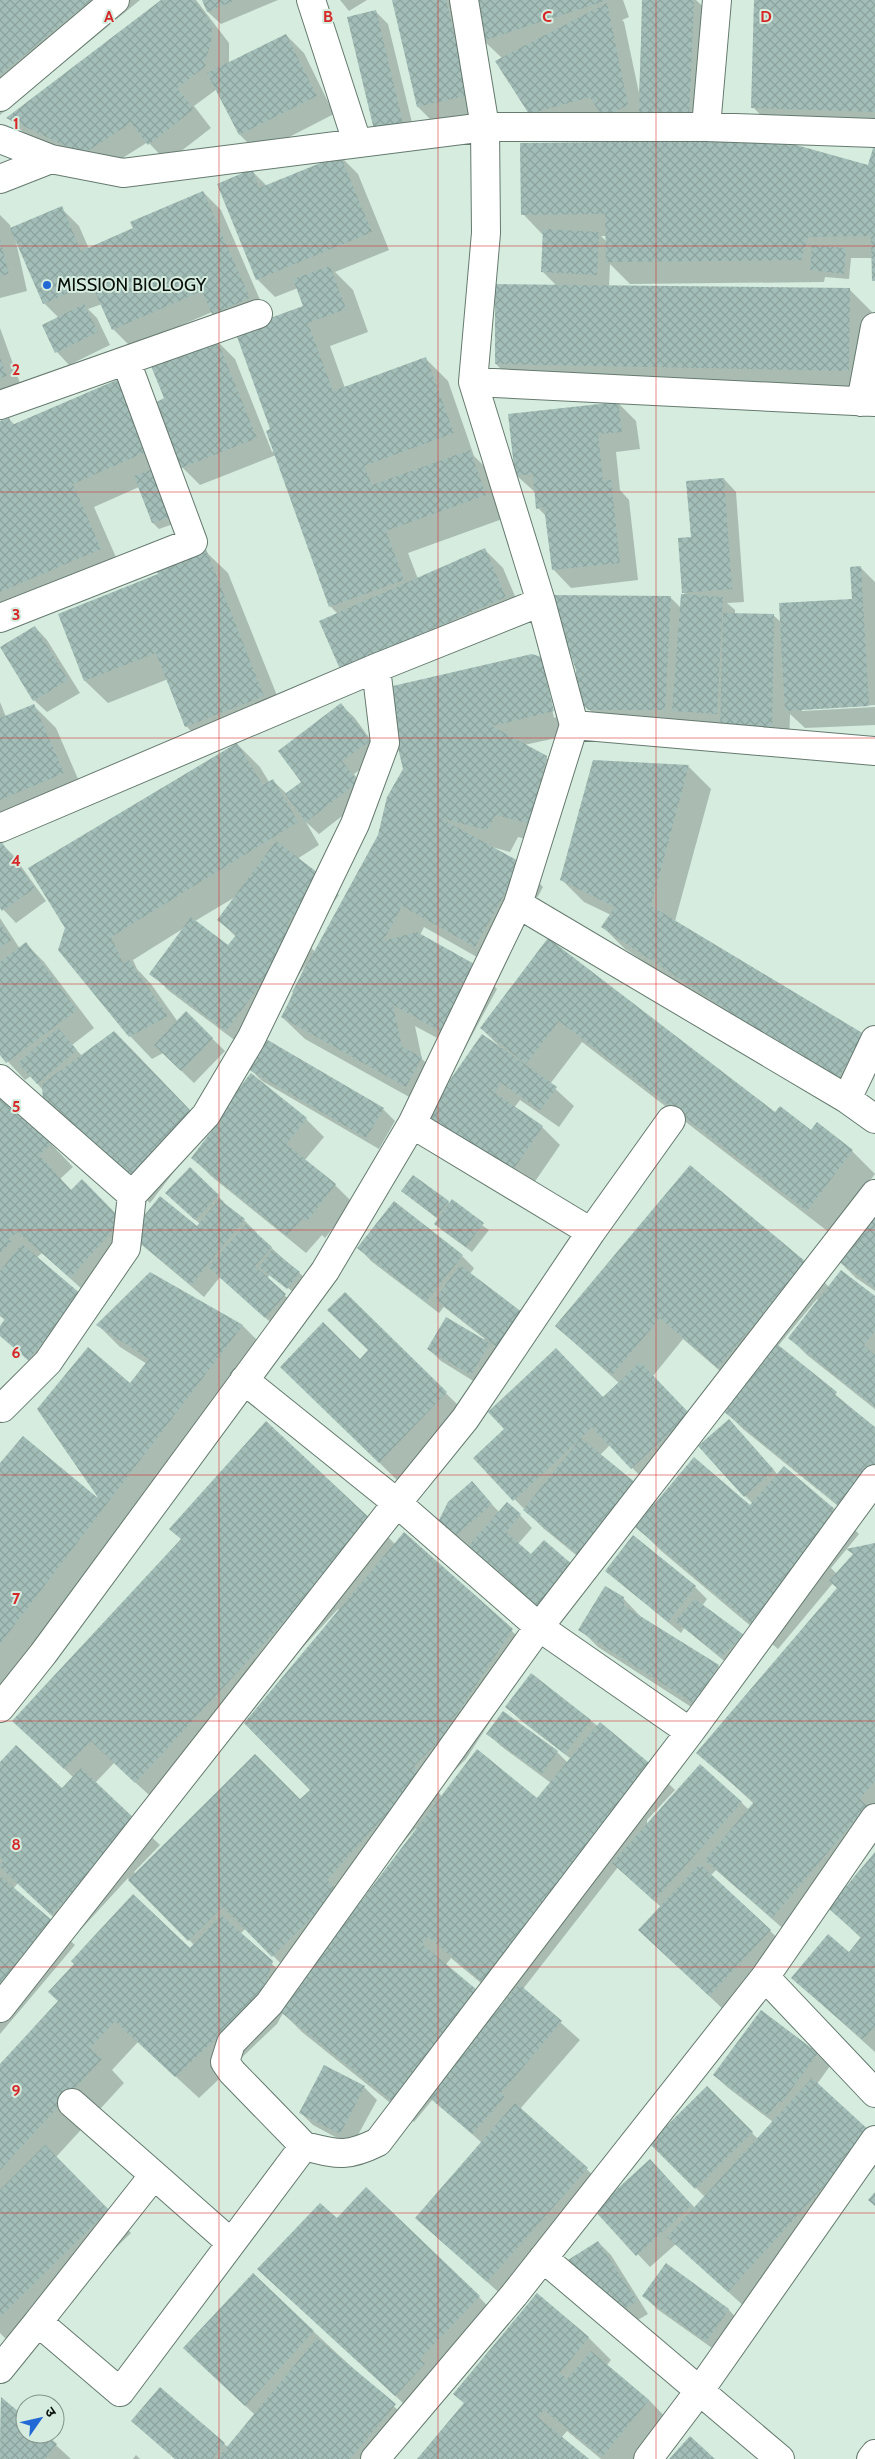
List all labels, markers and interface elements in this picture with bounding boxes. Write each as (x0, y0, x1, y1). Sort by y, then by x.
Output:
text: A (104, 7, 114, 26)
text: B (323, 7, 333, 26)
text: C (542, 7, 552, 26)
text: D (760, 7, 772, 26)
text: 1 (13, 114, 19, 133)
place label: MISSION BIOLOGY (57, 274, 207, 296)
marker: MISSION BIOLOGY (41, 279, 53, 291)
text: 2 (12, 360, 20, 379)
text: 3 (12, 605, 20, 624)
text: 4 (11, 851, 21, 870)
text: 5 (12, 1097, 20, 1116)
text: 6 (12, 1343, 21, 1362)
text: 7 (12, 1589, 21, 1608)
text: 8 (11, 1835, 21, 1854)
text: 9 (12, 2081, 21, 2100)
north arrow (15, 2394, 65, 2444)
text: उ (41, 2403, 61, 2421)

